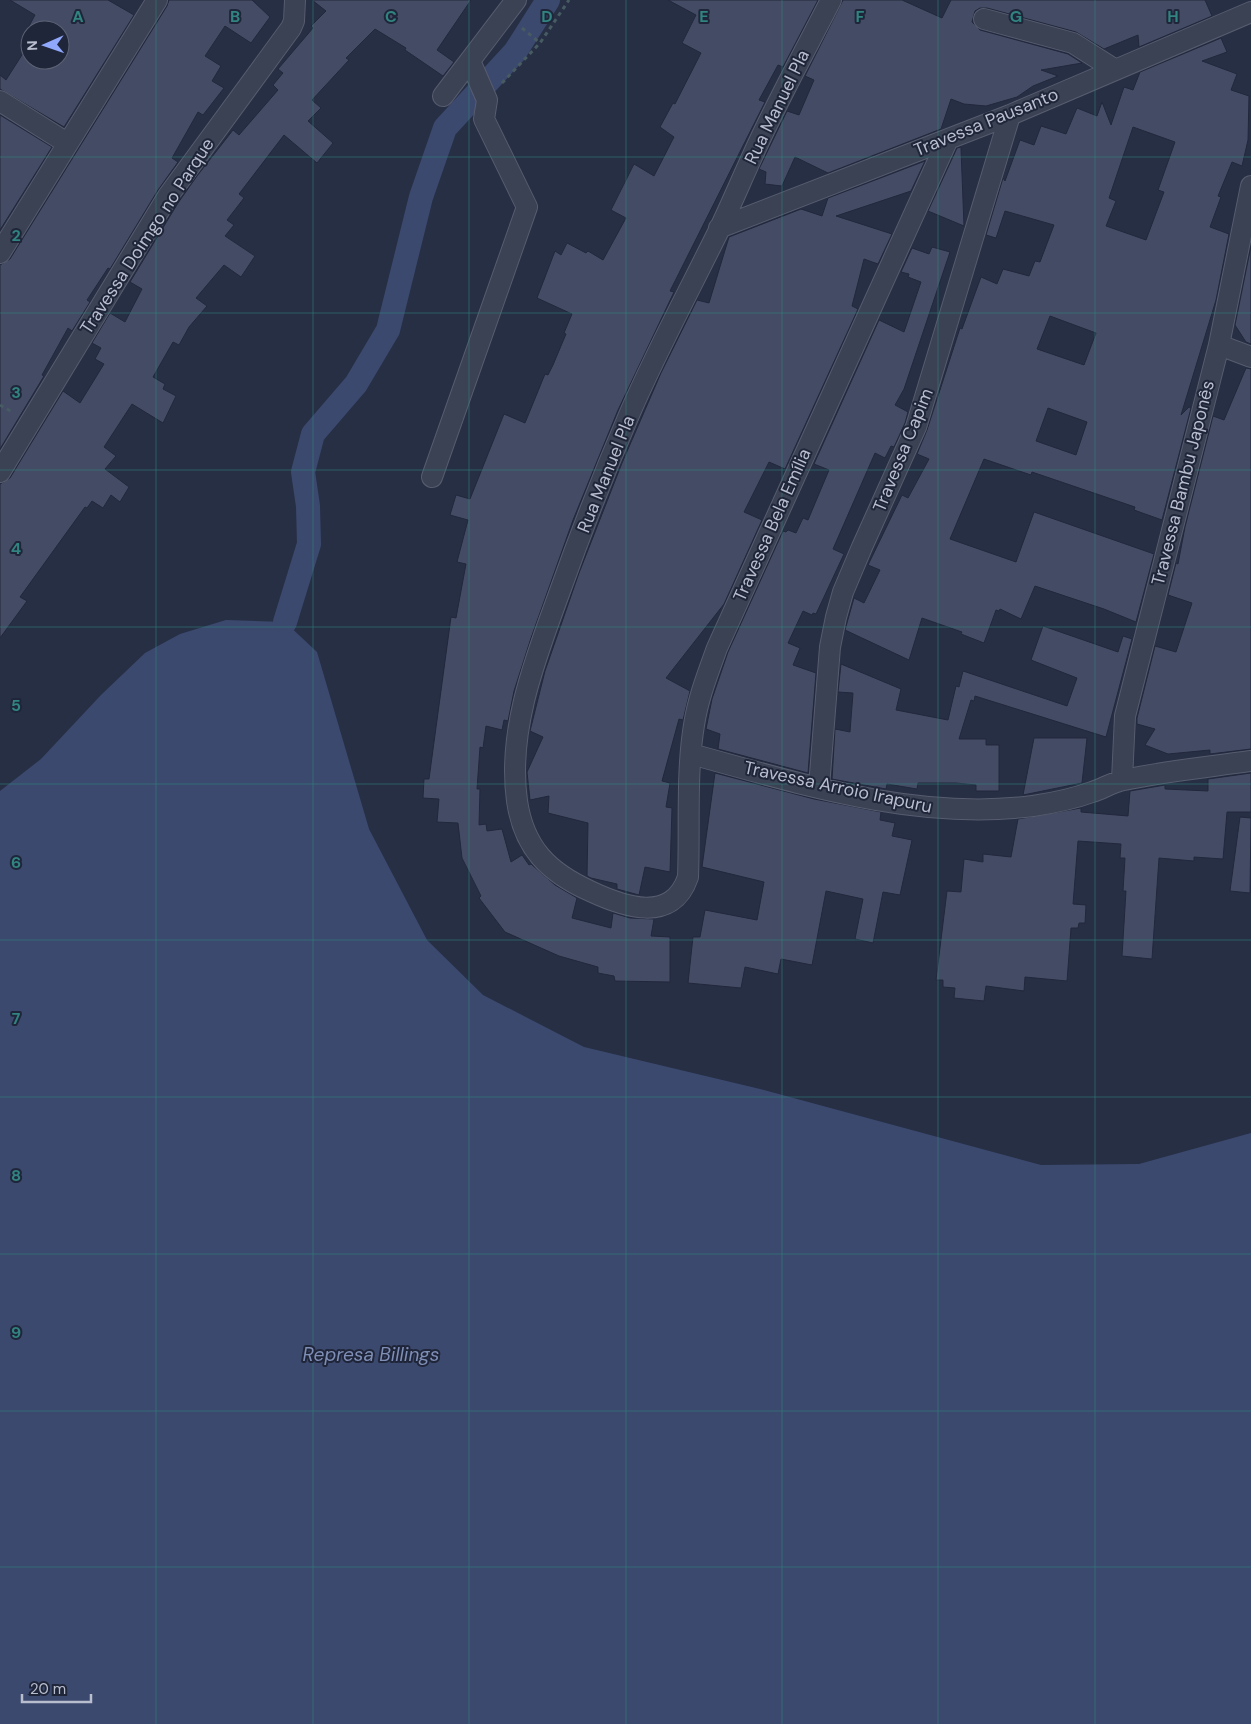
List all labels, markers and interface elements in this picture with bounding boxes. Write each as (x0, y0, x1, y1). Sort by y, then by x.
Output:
text: A (72, 6, 84, 27)
text: B (230, 6, 240, 27)
text: C (385, 6, 397, 27)
text: D (541, 6, 553, 27)
text: E (699, 6, 709, 27)
text: F (856, 6, 865, 27)
text: G (1010, 6, 1022, 27)
text: H (1167, 6, 1179, 27)
north arrow (20, 20, 70, 70)
text: N (23, 40, 41, 51)
street label: Rua Manuel Pla (739, 46, 815, 168)
street label: Travessa Pausanto (910, 82, 1062, 162)
street label: Travessa Doimgo no Parque (74, 133, 220, 339)
text: 2 (11, 225, 21, 246)
street label: Travessa Bambu Japonês (1146, 378, 1220, 588)
text: 3 (11, 382, 21, 403)
street label: Travessa Capim (867, 385, 939, 515)
street label: Rua Manuel Pla (572, 412, 640, 536)
street label: Travessa Bela Emília (727, 445, 817, 605)
text: 4 (11, 538, 21, 559)
text: 5 (11, 695, 21, 716)
street label: Travessa Arroio Irapuru (742, 755, 934, 819)
text: 6 (11, 852, 21, 873)
text: 7 (12, 1008, 21, 1029)
text: 8 (11, 1165, 21, 1186)
text: 9 (11, 1322, 21, 1343)
water label: Represa Billings (303, 1342, 439, 1367)
scale bar (22, 1672, 91, 1704)
text: 20 m (30, 1679, 66, 1699)

